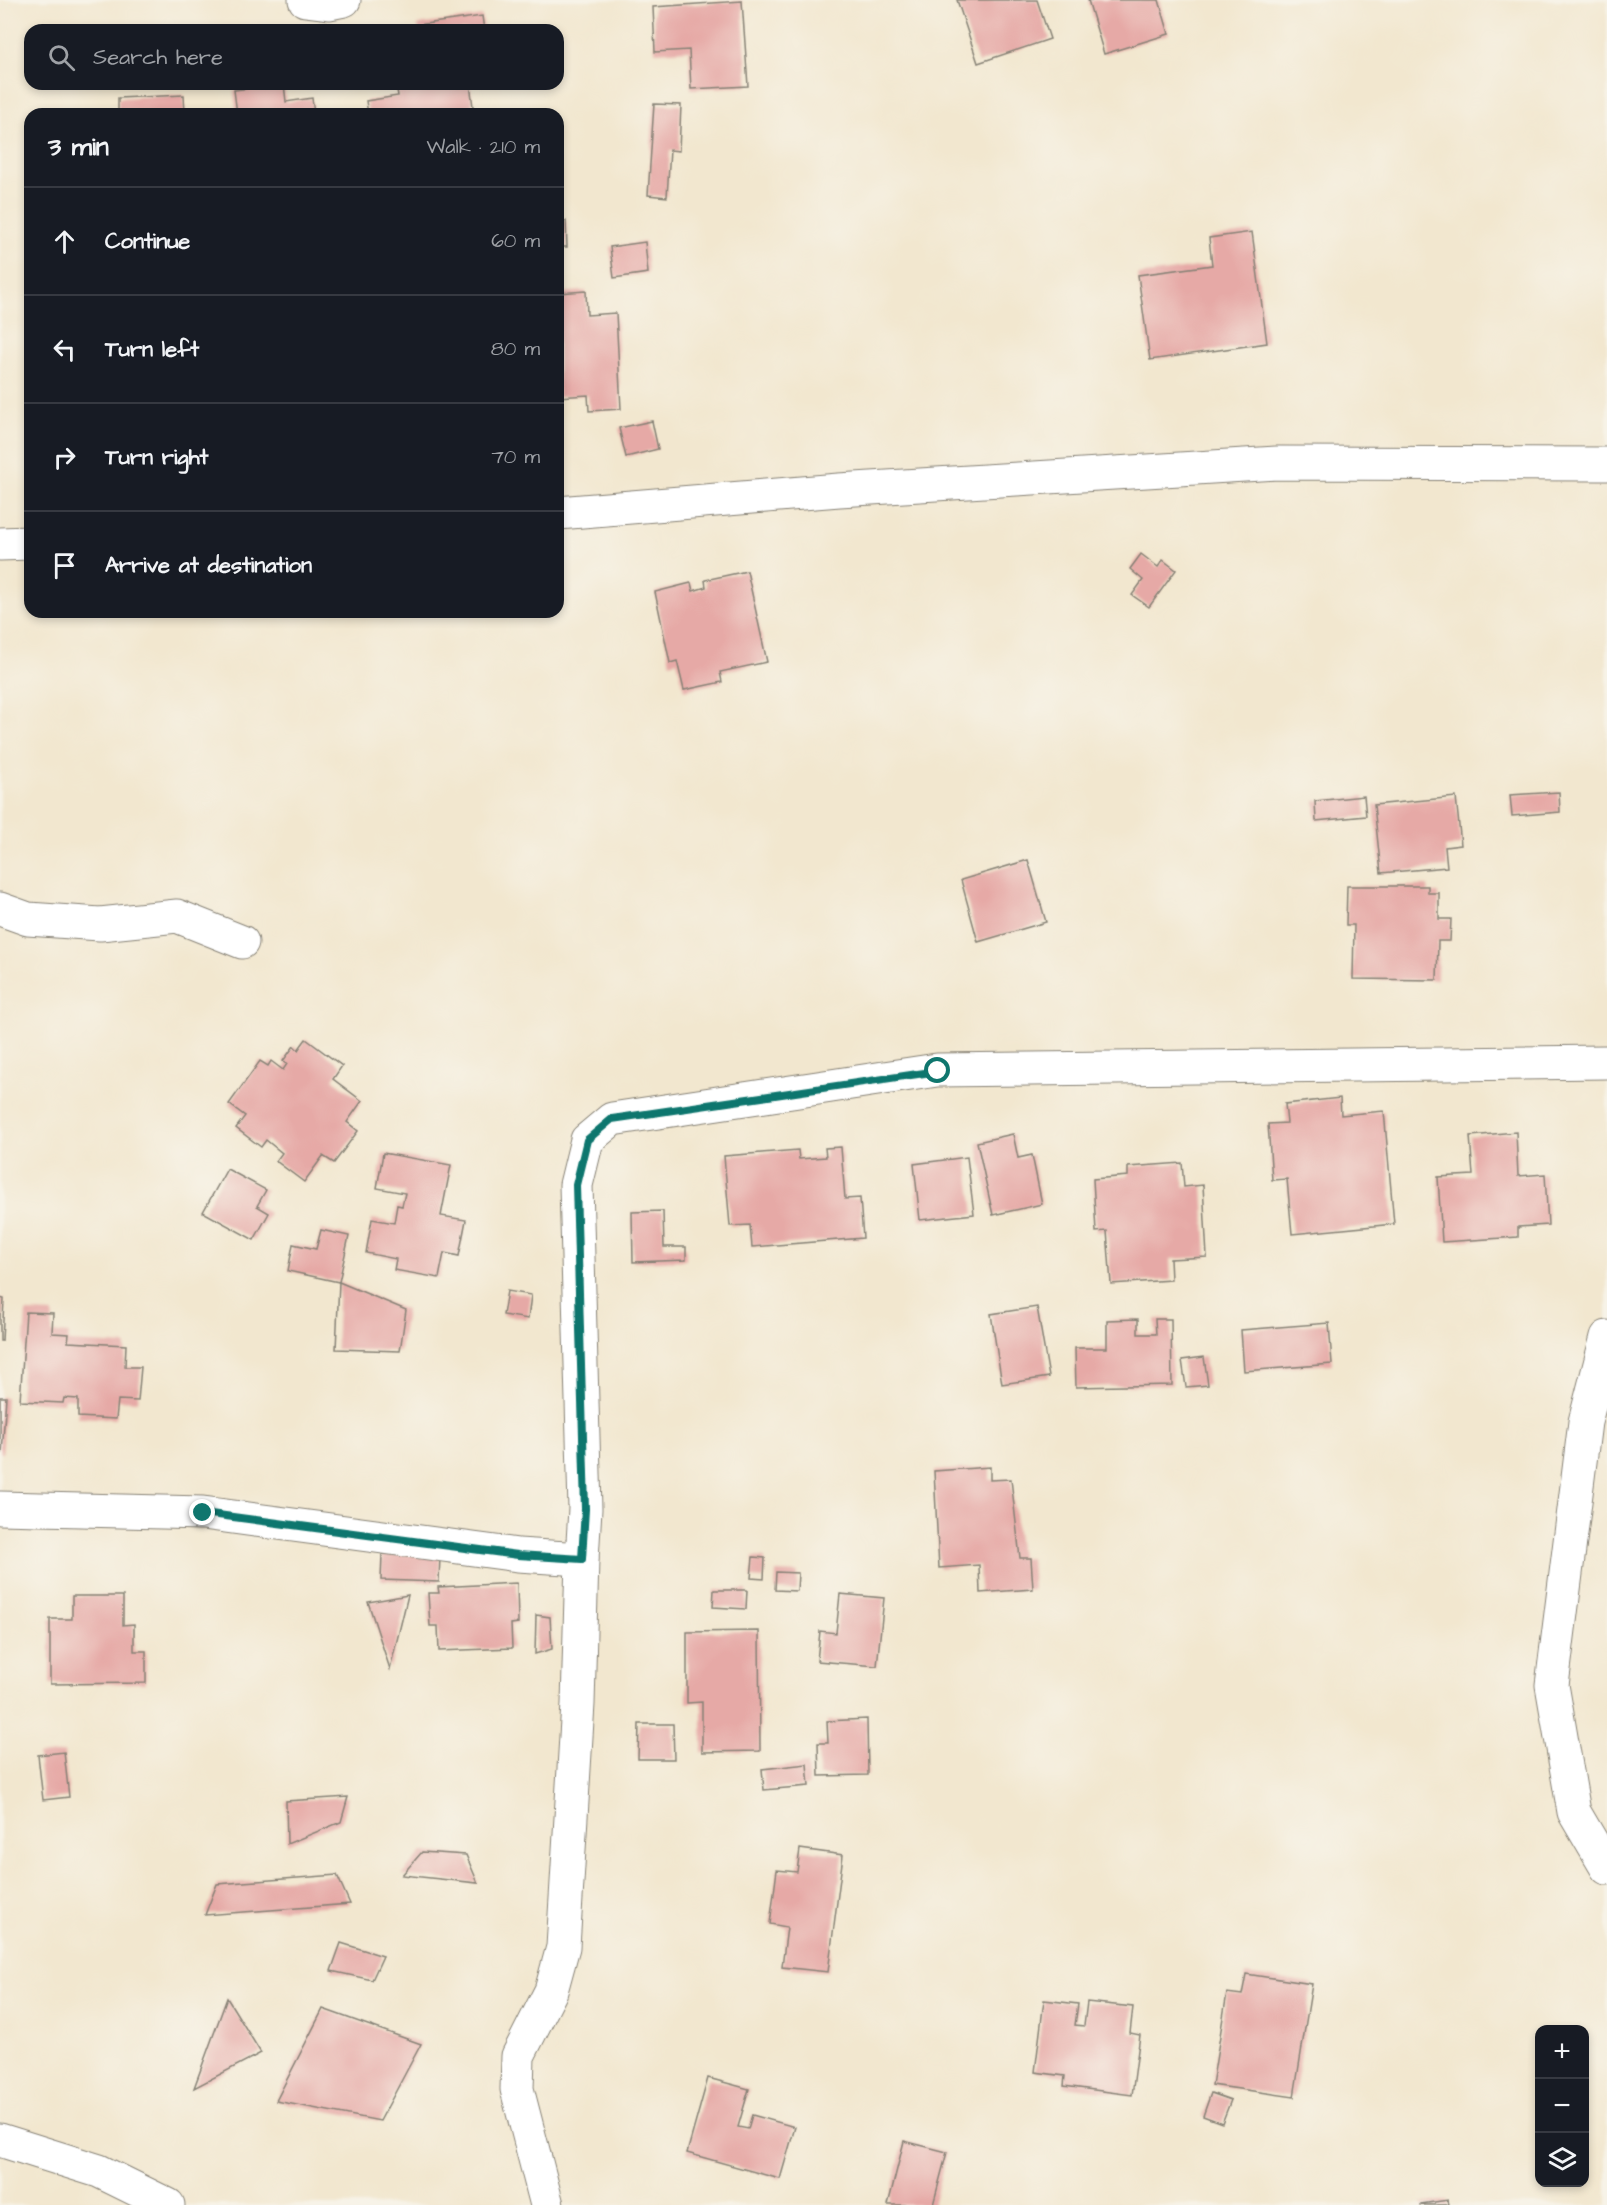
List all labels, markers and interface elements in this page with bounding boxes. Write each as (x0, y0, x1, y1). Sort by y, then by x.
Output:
search box (24, 24, 564, 90)
icon: search (45, 41, 78, 74)
text: Search here (93, 42, 223, 73)
text: 3 min (48, 129, 109, 165)
text: Walk · 210 m (427, 133, 540, 161)
icon: ahead (48, 225, 81, 258)
text: Continue (105, 226, 190, 257)
text: 60 m (491, 227, 540, 255)
icon: left (48, 333, 81, 366)
text: Turn left (105, 334, 199, 365)
text: 80 m (491, 335, 540, 363)
icon: right (48, 441, 81, 474)
text: Turn right (105, 442, 208, 473)
text: 70 m (492, 443, 540, 471)
icon: arrive (48, 549, 81, 582)
text: Arrive at destination (105, 550, 312, 581)
route start (924, 1057, 950, 1083)
route end (189, 1499, 215, 1525)
map controls (1535, 2025, 1589, 2187)
button: + (1535, 2025, 1589, 2079)
button: − (1535, 2079, 1589, 2133)
button: layers (1535, 2133, 1589, 2187)

